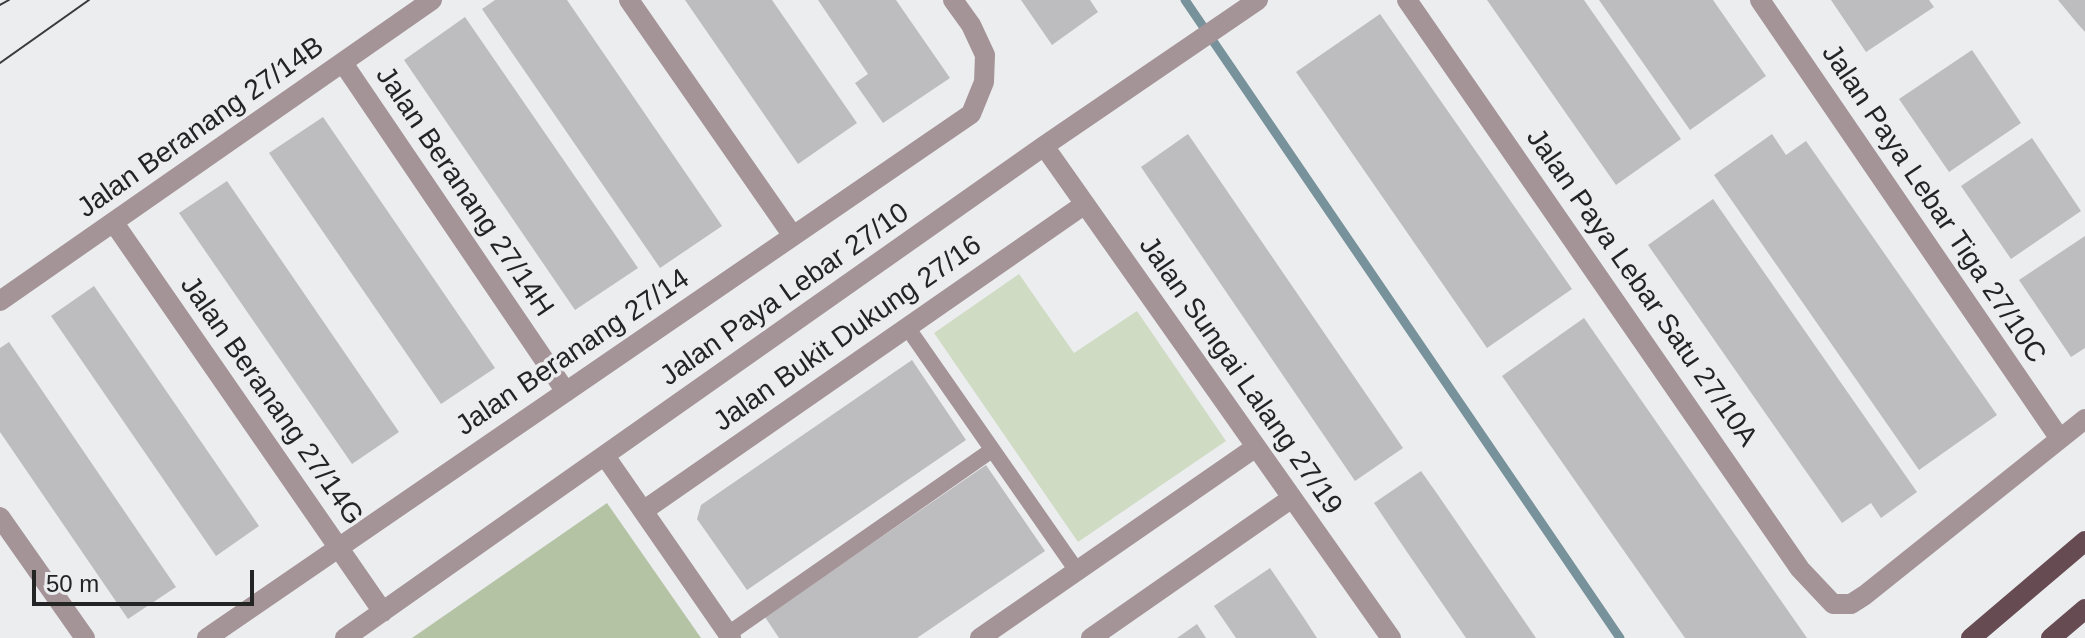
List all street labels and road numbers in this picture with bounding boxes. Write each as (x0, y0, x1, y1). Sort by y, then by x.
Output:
street label: Jalan Beranang 27/14B (71, 30, 331, 226)
street label: Jalan Paya Lebar Tiga 27/10C (1814, 38, 2052, 370)
street label: Jalan Beranang 27/14H (368, 61, 560, 323)
street label: Jalan Paya Lebar Satu 27/10A (1518, 123, 1764, 453)
street label: Jalan Paya Lebar 27/10 (654, 196, 916, 394)
street label: Jalan Bukit Dukung 27/16 (708, 229, 988, 439)
street label: Jalan Sungai Lalang 27/19 (1131, 231, 1349, 521)
street label: Jalan Beranang 27/14 (450, 262, 696, 444)
street label: Jalan Beranang 27/14G (172, 270, 370, 532)

